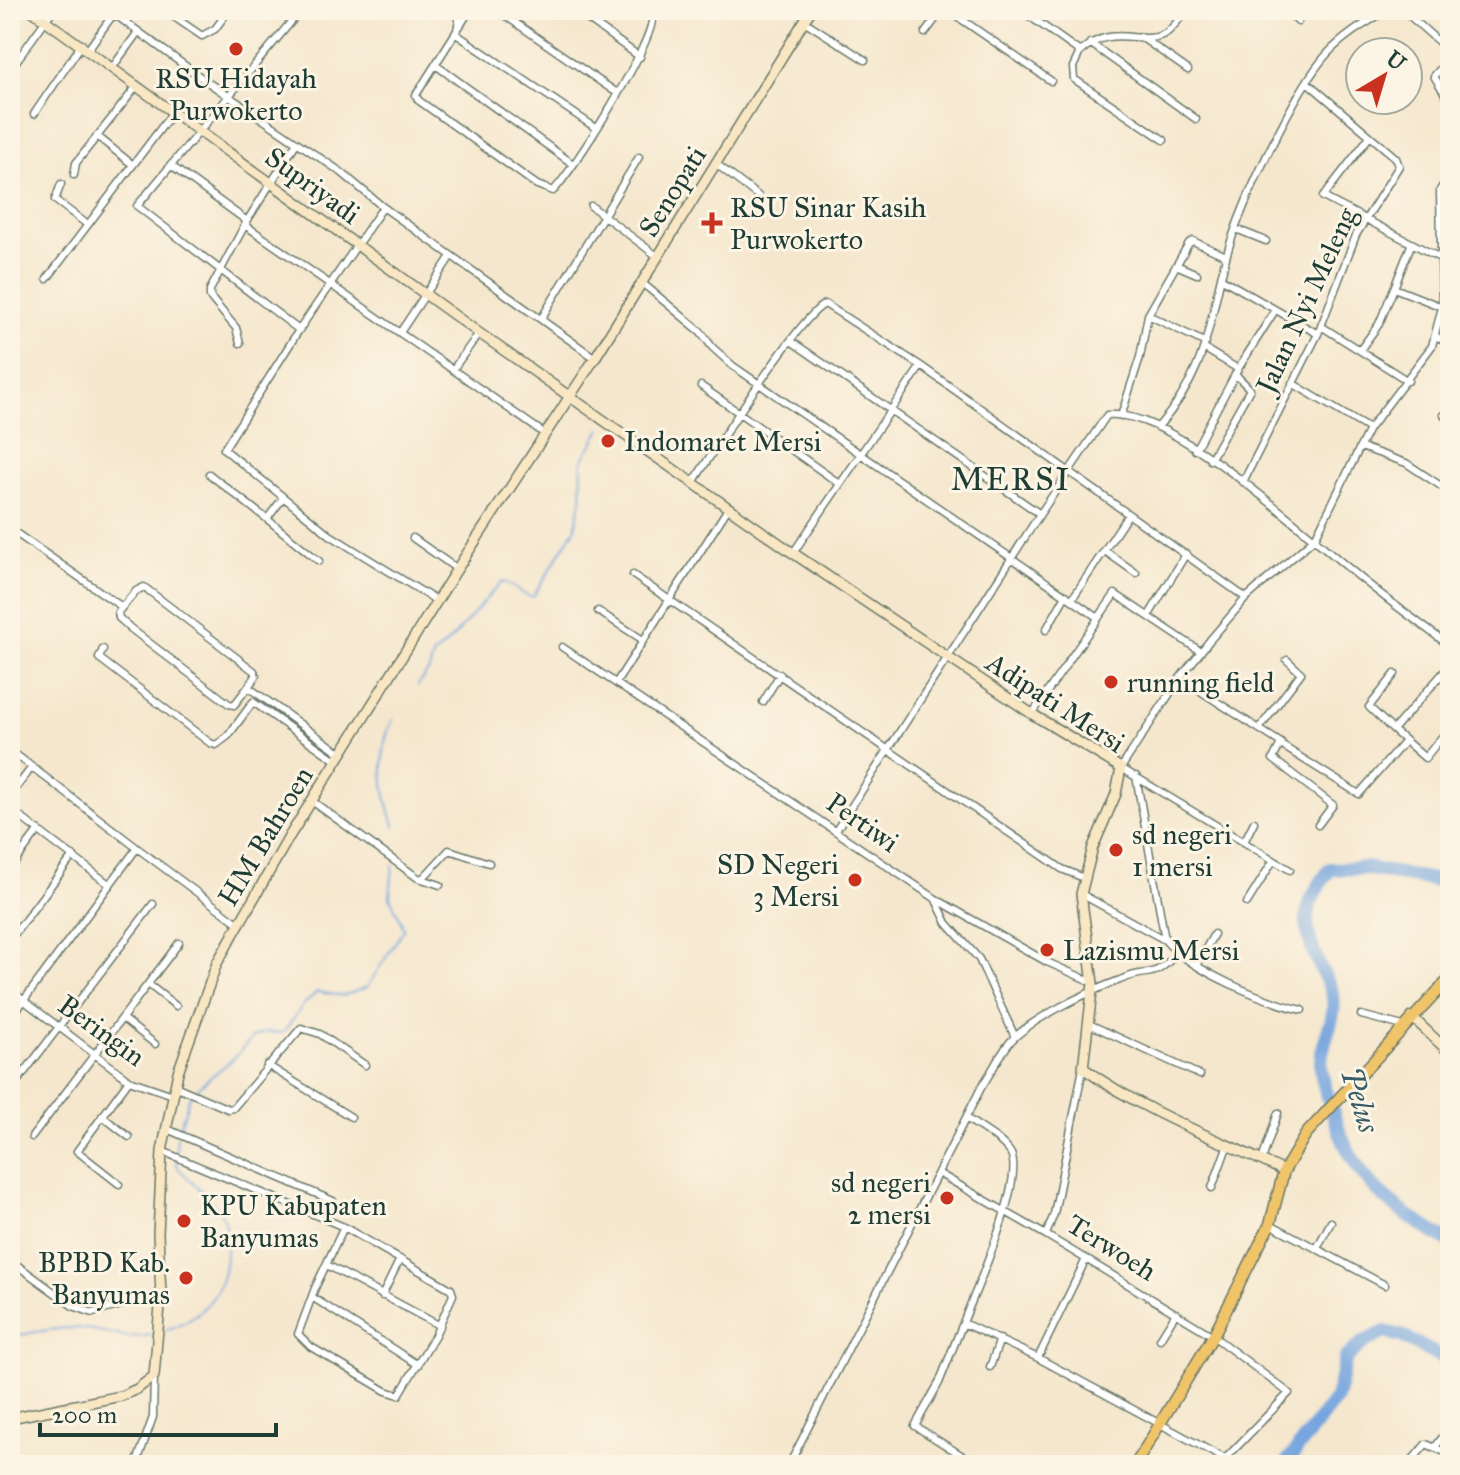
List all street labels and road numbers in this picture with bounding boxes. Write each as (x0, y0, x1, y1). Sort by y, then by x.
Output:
street label: Supriyadi (258, 139, 367, 232)
street label: Senopati (631, 139, 714, 243)
street label: Jalan Nyi Meleng (1247, 201, 1365, 401)
street label: Adipati Mersi (979, 644, 1132, 760)
street label: HM Bahroen (210, 760, 321, 912)
street label: Pertiwi (820, 785, 906, 860)
street label: Beringin (51, 987, 152, 1074)
street label: Terwoeh (1061, 1206, 1163, 1289)

